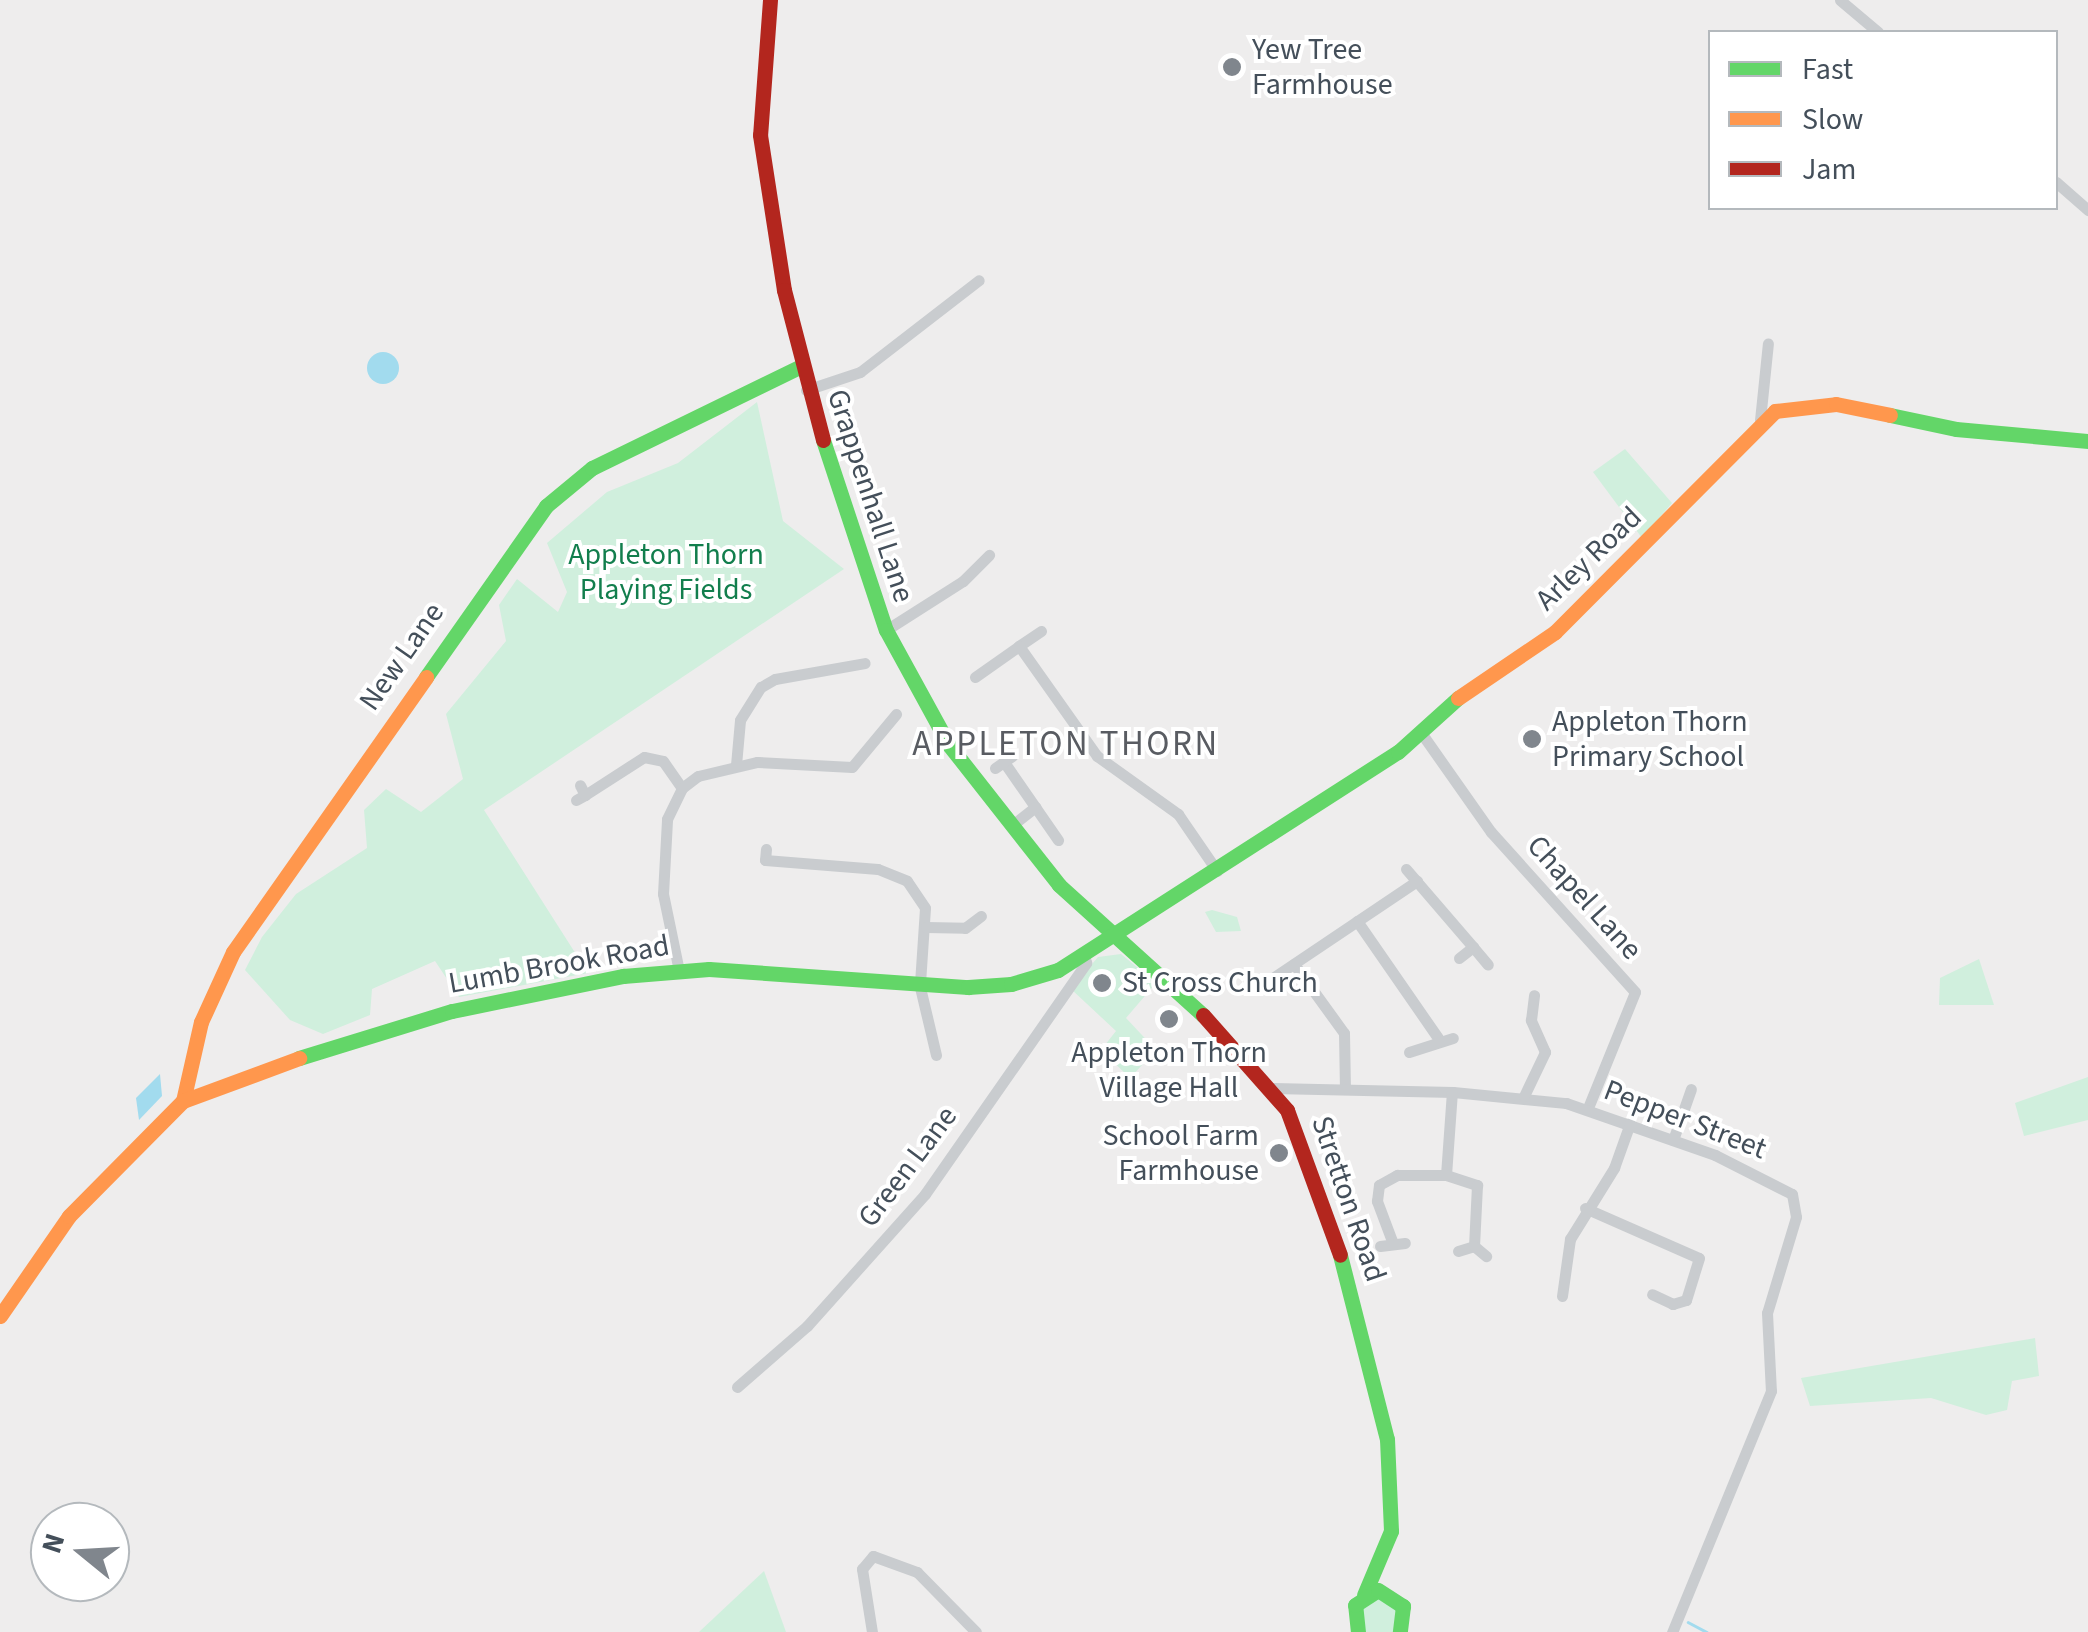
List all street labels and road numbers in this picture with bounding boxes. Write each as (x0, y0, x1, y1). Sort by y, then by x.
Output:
street label: Grappenhall Lane (819, 385, 921, 607)
street label: Arley Road (1528, 500, 1650, 618)
street label: New Lane (352, 596, 452, 718)
street label: Chapel Lane (1519, 828, 1649, 968)
street label: Lumb Brook Road (446, 928, 672, 1002)
street label: Pepper Street (1599, 1073, 1771, 1167)
street label: Green Lane (851, 1100, 965, 1234)
street label: Stretton Road (1303, 1112, 1393, 1286)

